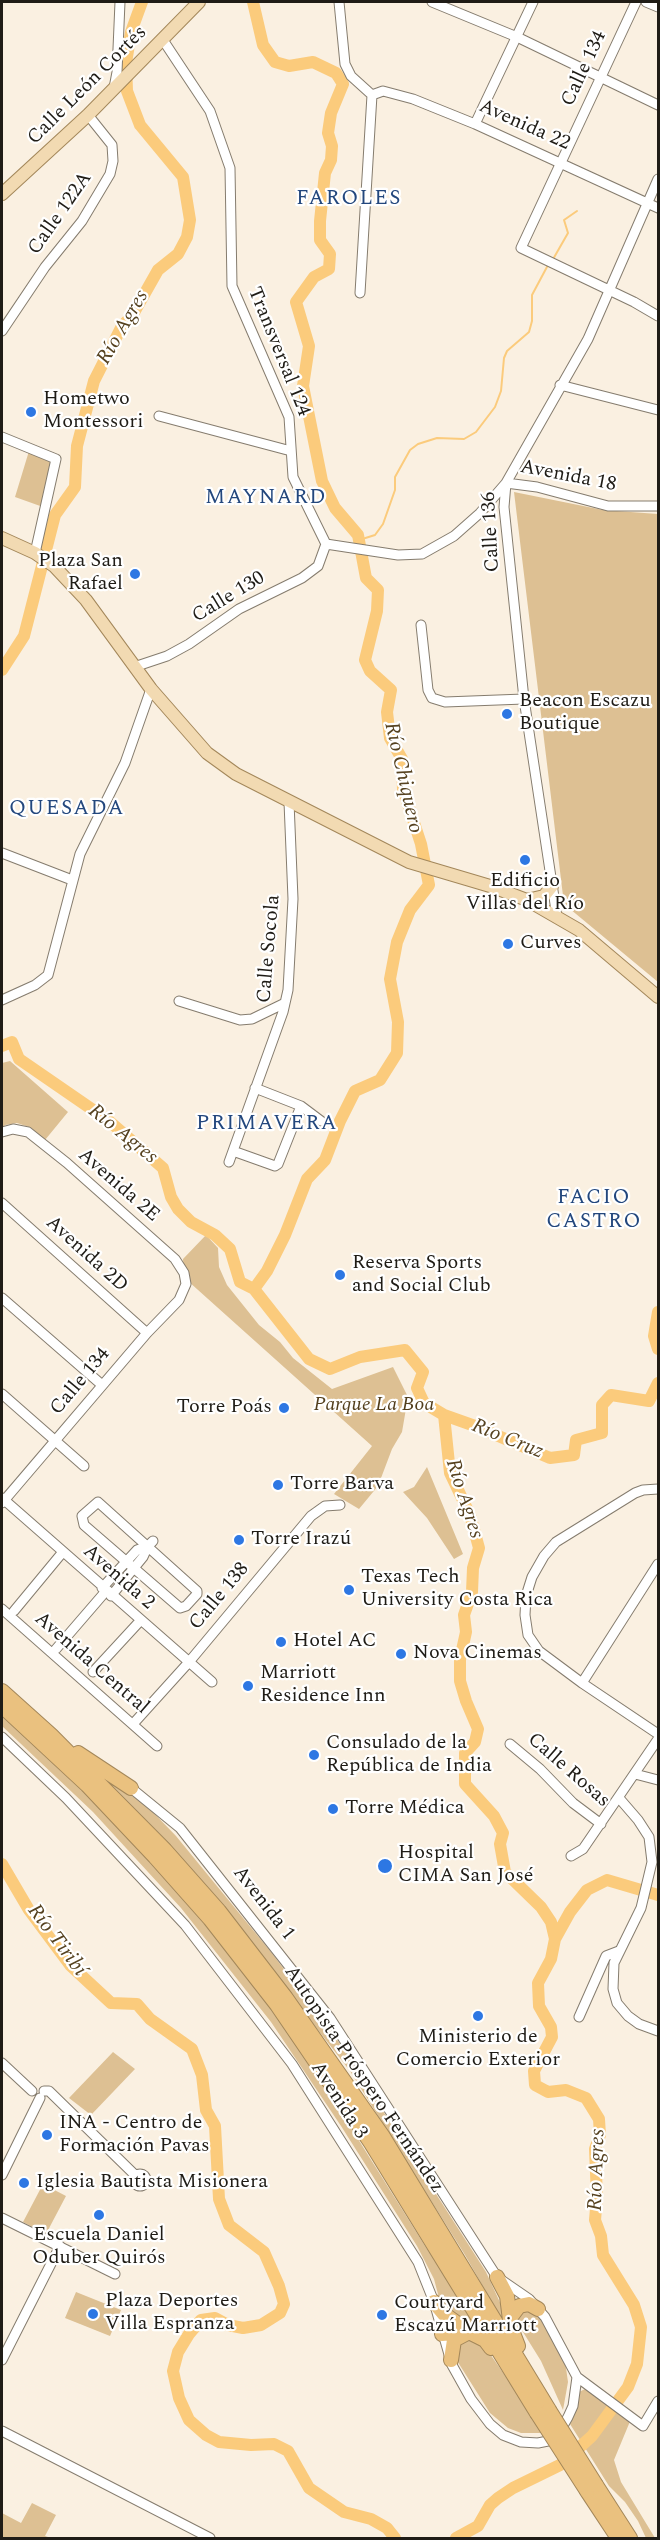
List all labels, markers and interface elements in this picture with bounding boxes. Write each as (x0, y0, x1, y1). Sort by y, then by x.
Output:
street label: Calle León Cortés (23, 21, 153, 151)
street label: Calle 134 (557, 27, 613, 111)
street label: Avenida 22 (475, 95, 573, 157)
street label: Calle 122A (24, 168, 98, 260)
district label: FAROLES (296, 187, 402, 213)
street label: Transversal 124 (241, 284, 315, 420)
water label: Río Agres (93, 286, 155, 370)
place label: Hometwo Montessori (43, 388, 143, 435)
marker: Hometwo Montessori (24, 405, 38, 419)
street label: Avenida 18 (518, 456, 618, 498)
district label: MAYNARD (205, 486, 327, 512)
street label: Calle 136 (478, 491, 506, 573)
place label: Plaza San Rafael (38, 550, 123, 597)
marker: Plaza San Rafael (128, 567, 142, 581)
street label: Calle 130 (188, 567, 270, 629)
place label: Beacon Escazu Boutique (519, 690, 651, 737)
marker: Beacon Escazu Boutique (500, 707, 514, 721)
water label: Río Chiquero (377, 720, 427, 836)
district label: QUESADA (9, 797, 125, 823)
marker: Edificio Villas del Río (518, 853, 532, 867)
place label: Edificio Villas del Río (466, 870, 584, 917)
street label: Calle Socola (253, 894, 287, 1004)
place label: Curves (520, 932, 582, 956)
marker: Curves (501, 937, 515, 951)
water label: Río Agres (82, 1099, 162, 1171)
district label: PRIMAVERA (196, 1112, 338, 1138)
street label: Avenida 2E (72, 1144, 164, 1228)
district label: FACIO CASTRO (546, 1186, 642, 1236)
street label: Avenida 2D (40, 1212, 132, 1298)
place label: Reserva Sports and Social Club (352, 1252, 491, 1299)
marker: Reserva Sports and Social Club (333, 1268, 347, 1282)
street label: Calle 134 (46, 1343, 116, 1421)
park label: Parque La Boa (314, 1394, 434, 1418)
place label: Torre Poás (176, 1396, 272, 1420)
marker: Torre Poás (277, 1401, 291, 1415)
water label: Río Cruz (467, 1414, 547, 1466)
water label: Río Agres (438, 1456, 488, 1542)
place label: Torre Barva (290, 1473, 394, 1497)
marker: Torre Barva (271, 1478, 285, 1492)
place label: Torre Irazú (251, 1528, 351, 1552)
marker: Torre Irazú (232, 1533, 246, 1547)
street label: Avenida 2 (77, 1540, 159, 1616)
street label: Calle 138 (185, 1558, 255, 1636)
place label: Texas Tech University Costa Rica (361, 1566, 553, 1613)
marker: Texas Tech University Costa Rica (342, 1583, 356, 1597)
street label: Avenida Central (29, 1608, 153, 1720)
place label: Hotel AC (293, 1630, 377, 1654)
marker: Hotel AC (274, 1635, 288, 1649)
place label: Nova Cinemas (413, 1642, 542, 1666)
marker: Nova Cinemas (394, 1647, 408, 1661)
place label: Marriott Residence Inn (260, 1662, 386, 1709)
marker: Marriott Residence Inn (241, 1679, 255, 1693)
street label: Calle Rosas (522, 1729, 614, 1813)
place label: Consulado de la República de India (326, 1732, 492, 1779)
marker: Consulado de la República de India (307, 1748, 321, 1762)
place label: Torre Médica (345, 1797, 464, 1821)
marker: Torre Médica (326, 1802, 340, 1816)
place label: Hospital CIMA San José (398, 1842, 533, 1889)
marker: Hospital CIMA San José (376, 1857, 394, 1875)
street label: Avenida 1 (227, 1862, 299, 1946)
water label: Río Tiribí (21, 1900, 91, 1982)
street label: Autopista Próspero Fernández (278, 1962, 448, 2198)
marker: Ministerio de Comercio Exterior (471, 2009, 485, 2023)
place label: Ministerio de Comercio Exterior (396, 2026, 560, 2073)
street label: Avenida 3 (304, 2058, 372, 2144)
place label: INA - Centro de Formación Pavas (59, 2112, 210, 2159)
marker: INA - Centro de Formación Pavas (40, 2128, 54, 2142)
water label: Río Agres (584, 2129, 612, 2211)
place label: Iglesia Bautista Misionera (36, 2171, 268, 2195)
marker: Iglesia Bautista Misionera (17, 2176, 31, 2190)
marker: Escuela Daniel Oduber Quirós (92, 2208, 106, 2222)
place label: Escuela Daniel Oduber Quirós (32, 2224, 166, 2271)
place label: Plaza Deportes Villa Espranza (105, 2290, 238, 2337)
place label: Courtyard Escazú Marriott (394, 2292, 537, 2339)
marker: Plaza Deportes Villa Espranza (86, 2307, 100, 2321)
marker: Courtyard Escazú Marriott (375, 2308, 389, 2322)

